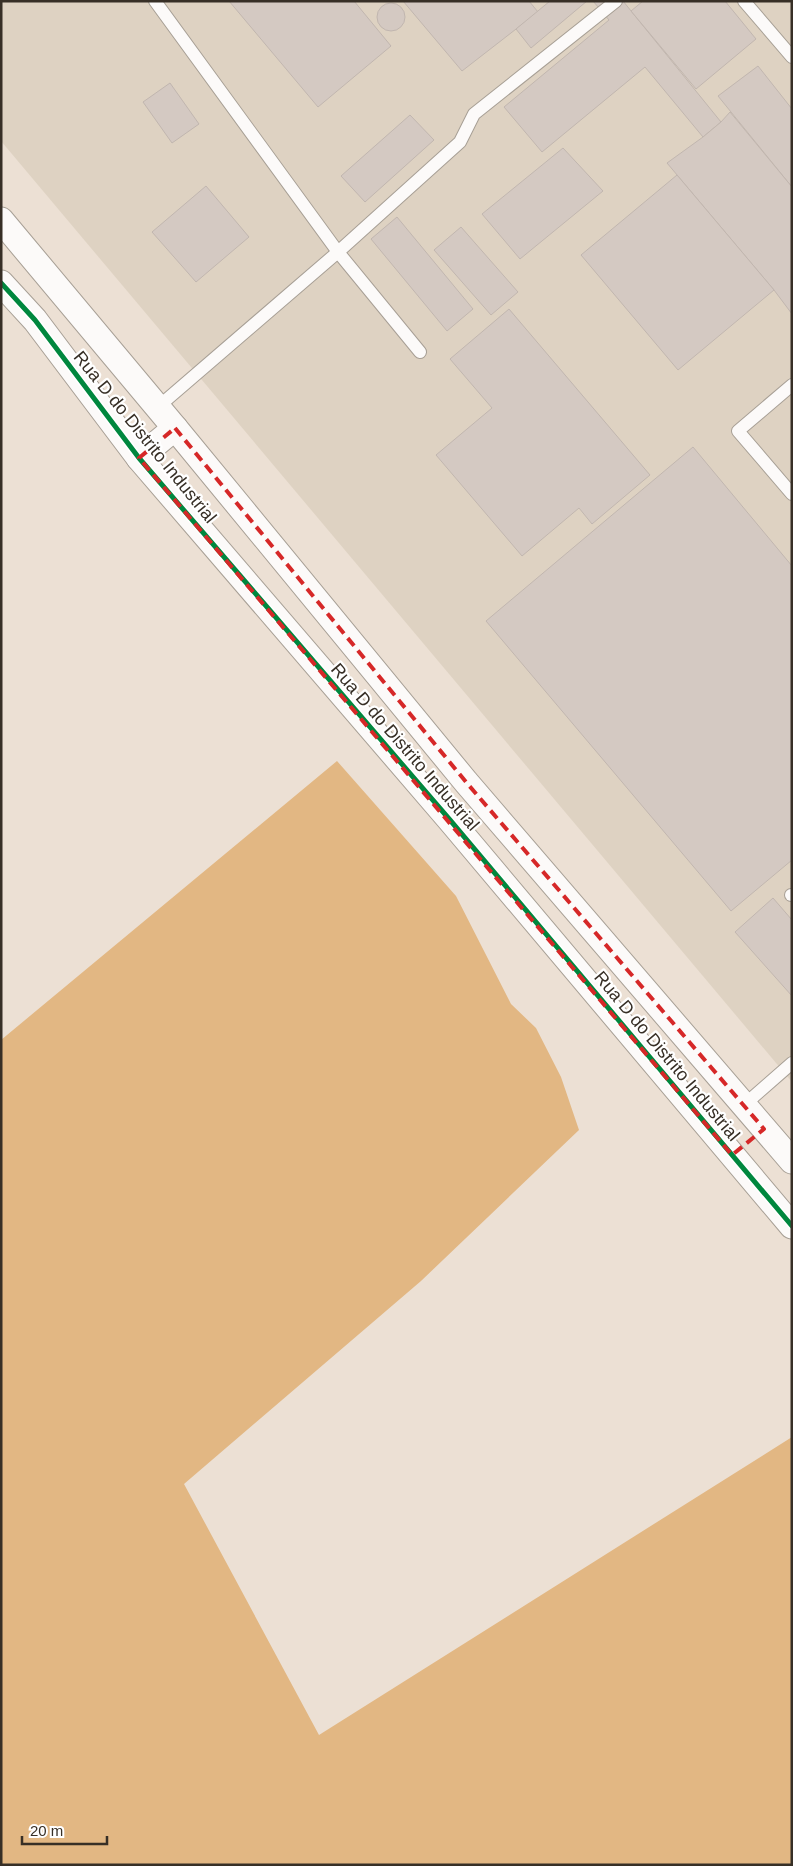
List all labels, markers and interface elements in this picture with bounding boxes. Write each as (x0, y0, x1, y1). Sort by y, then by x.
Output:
street label: Rua D do Distrito Industrial (70, 347, 220, 527)
street label: Rua D do Distrito Industrial (327, 659, 483, 835)
street label: Rua D do Distrito Industrial (590, 967, 744, 1145)
scale bar (22, 1814, 108, 1846)
text: 20 m (30, 1822, 63, 1839)

